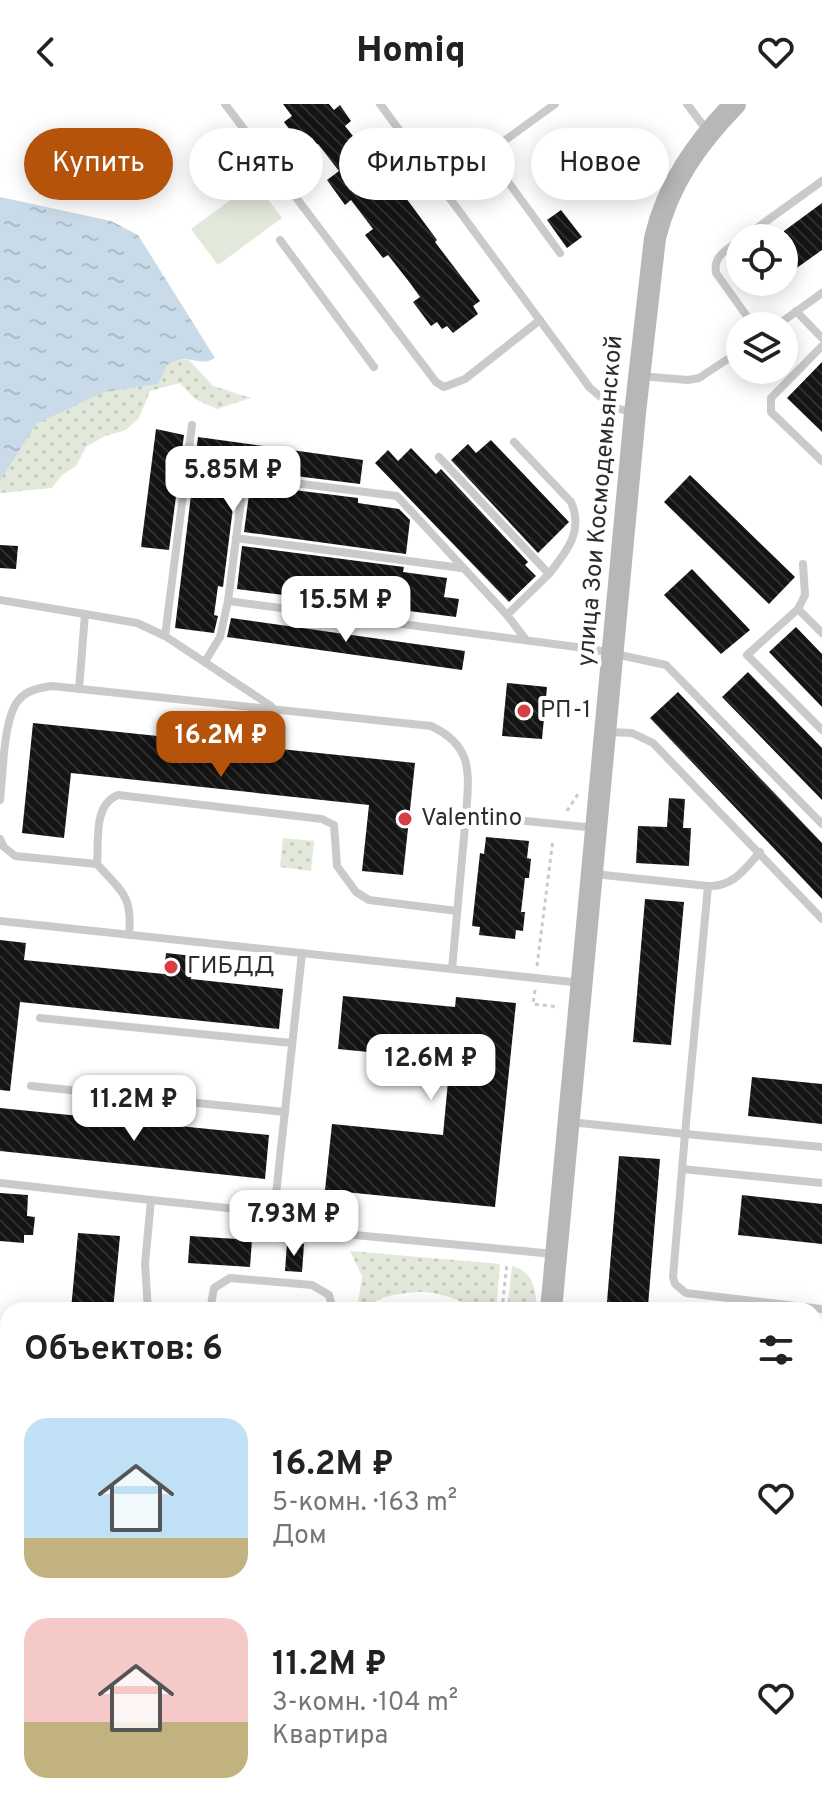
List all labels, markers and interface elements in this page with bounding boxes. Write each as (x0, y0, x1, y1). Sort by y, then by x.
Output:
text: Homiq (356, 29, 466, 75)
icon: back (24, 30, 68, 74)
icon: heart (754, 30, 798, 74)
chip: Купить (24, 128, 173, 200)
chip: Снять (189, 128, 323, 200)
chip: Фильтры (339, 128, 515, 200)
chip: Новое (531, 128, 669, 200)
map controls (726, 224, 798, 384)
button: locate (726, 224, 798, 296)
button: layers (726, 312, 798, 384)
street label: улица Зои Космодемьянской (572, 334, 630, 668)
pin: 5.85M ₽ (159, 446, 307, 514)
text: 5.85M ₽ (183, 455, 283, 488)
pin: 15.5M ₽ (272, 576, 420, 644)
text: 15.5M ₽ (299, 585, 393, 618)
place label: РП-1 (540, 696, 591, 726)
marker: РП-1 (515, 702, 533, 720)
pin: 16.2M ₽ (147, 711, 295, 779)
text: 16.2M ₽ (174, 720, 268, 753)
place label: Valentino (421, 804, 522, 834)
marker: Valentino (396, 810, 414, 828)
place label: ГИБДД (187, 952, 275, 982)
marker: ГИБДД (162, 958, 180, 976)
pin: 12.6M ₽ (357, 1034, 505, 1102)
text: 12.6M ₽ (384, 1043, 478, 1076)
pin: 11.2M ₽ (60, 1075, 208, 1143)
text: 11.2M ₽ (90, 1084, 178, 1117)
pin: 7.93M ₽ (220, 1190, 368, 1258)
text: 7.93M ₽ (247, 1199, 341, 1232)
icon: filters (754, 1328, 798, 1372)
text: Объектов: 6 (24, 1329, 223, 1372)
text: 16.2M ₽ (272, 1444, 394, 1487)
icon: home (88, 1450, 184, 1546)
icon: heart (754, 1476, 798, 1520)
text: 5-комн. · 163 m² (272, 1487, 457, 1520)
text: Дом (272, 1520, 327, 1553)
text: 11.2M ₽ (272, 1644, 387, 1687)
icon: home (88, 1650, 184, 1746)
icon: heart (754, 1676, 798, 1720)
text: 3-комн. · 104 m² (272, 1687, 458, 1720)
text: Квартира (272, 1720, 388, 1753)

